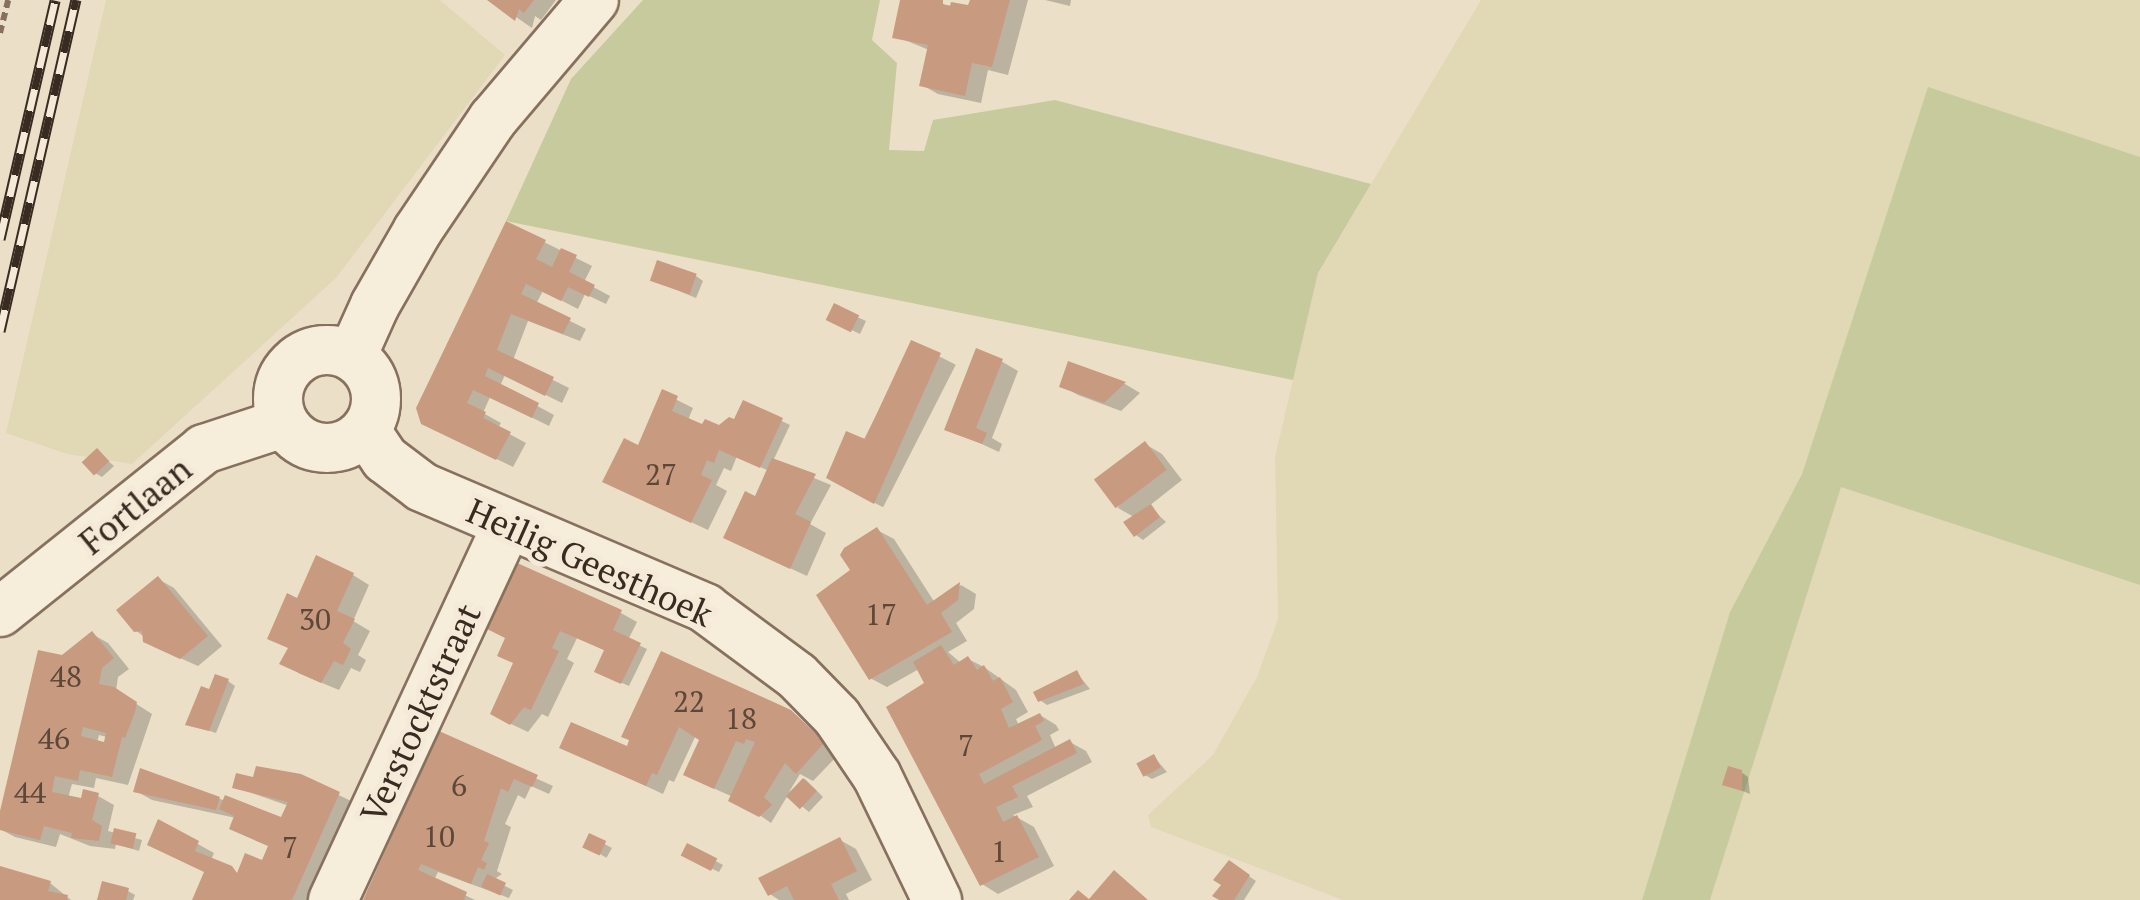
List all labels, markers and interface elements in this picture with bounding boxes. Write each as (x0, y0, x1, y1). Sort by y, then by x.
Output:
street label: Fortlaan (71, 447, 199, 563)
house number: 27 (645, 456, 677, 492)
street label: Heilig Geesthoek (461, 489, 719, 635)
house number: 17 (865, 596, 897, 632)
street label: Verstocktstraat (351, 597, 489, 829)
house number: 30 (299, 601, 331, 637)
house number: 48 (50, 658, 82, 694)
house number: 22 (673, 683, 705, 719)
house number: 18 (725, 700, 757, 736)
house number: 46 (38, 720, 70, 756)
house number: 7 (958, 727, 974, 763)
house number: 6 (451, 767, 467, 803)
house number: 44 (14, 774, 46, 810)
house number: 10 (423, 818, 455, 854)
house number: 7 (282, 829, 298, 865)
house number: 1 (991, 833, 1007, 869)

